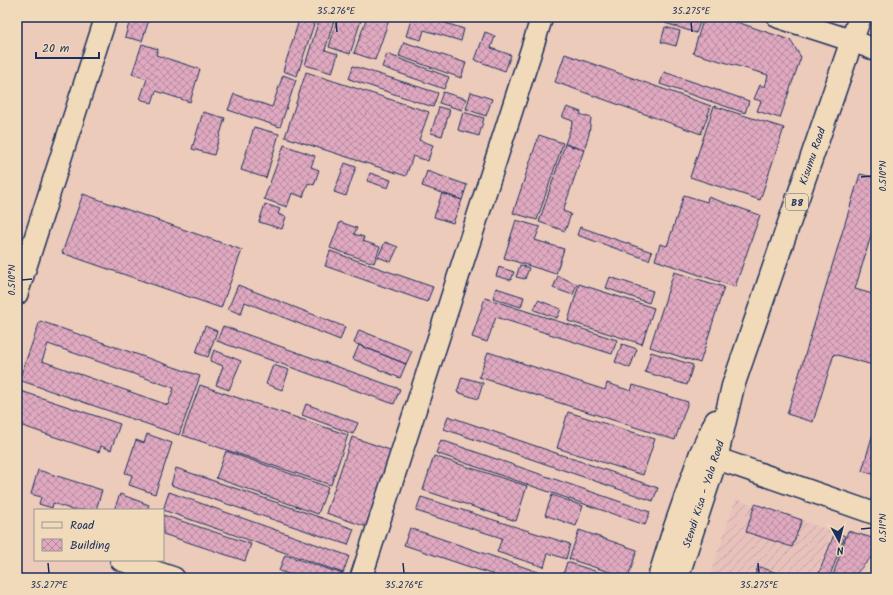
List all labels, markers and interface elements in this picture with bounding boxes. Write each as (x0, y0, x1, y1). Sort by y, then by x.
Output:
text: 35.276°E (317, 3, 356, 19)
text: 35.275°E (672, 3, 711, 19)
scale bar (36, 34, 99, 60)
text: 20 m (42, 39, 70, 58)
street label: Kisumu Road (795, 125, 831, 187)
text: 0.510°N (875, 160, 891, 192)
road number: B8 (786, 194, 808, 210)
text: 0.510°N (4, 264, 20, 296)
street label: Stendi Kisa - Yala Road (678, 438, 730, 550)
legend (34, 509, 164, 561)
text: 0.511°N (875, 513, 891, 543)
text: Road (70, 516, 95, 535)
north arrow (819, 521, 859, 561)
text: Building (70, 536, 110, 555)
text: N (836, 541, 845, 559)
text: 35.277°E (30, 577, 69, 593)
text: 35.276°E (385, 577, 424, 593)
text: 35.275°E (740, 577, 779, 593)

